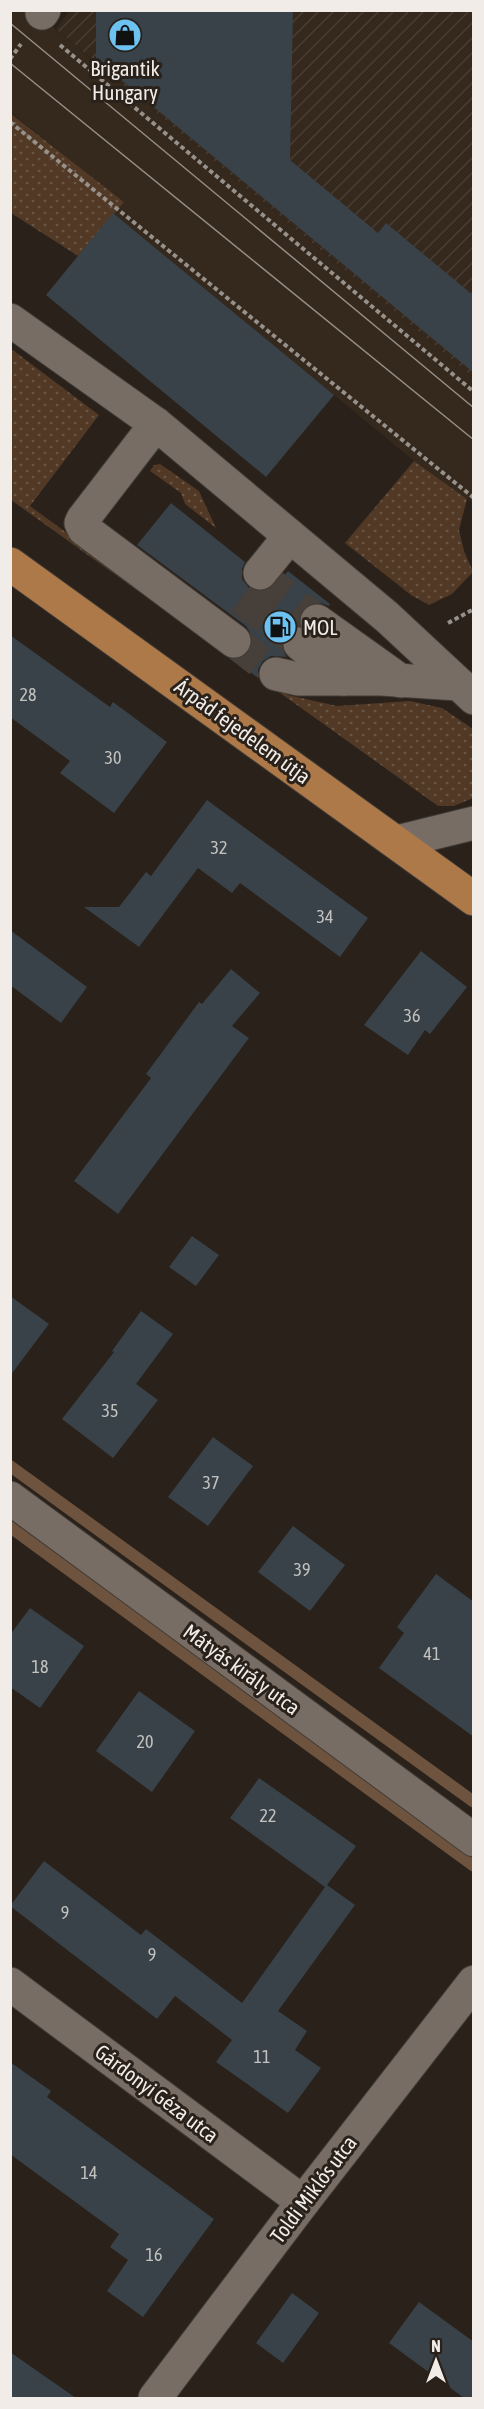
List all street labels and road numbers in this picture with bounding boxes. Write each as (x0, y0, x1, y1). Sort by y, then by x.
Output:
street label: Árpád fejedelem útja (170, 674, 316, 788)
street label: Mátyás király utca (179, 1619, 305, 1719)
street label: Gárdonyi Géza utca (91, 2039, 223, 2147)
street label: Toldi Miklós utca (265, 2131, 361, 2247)

